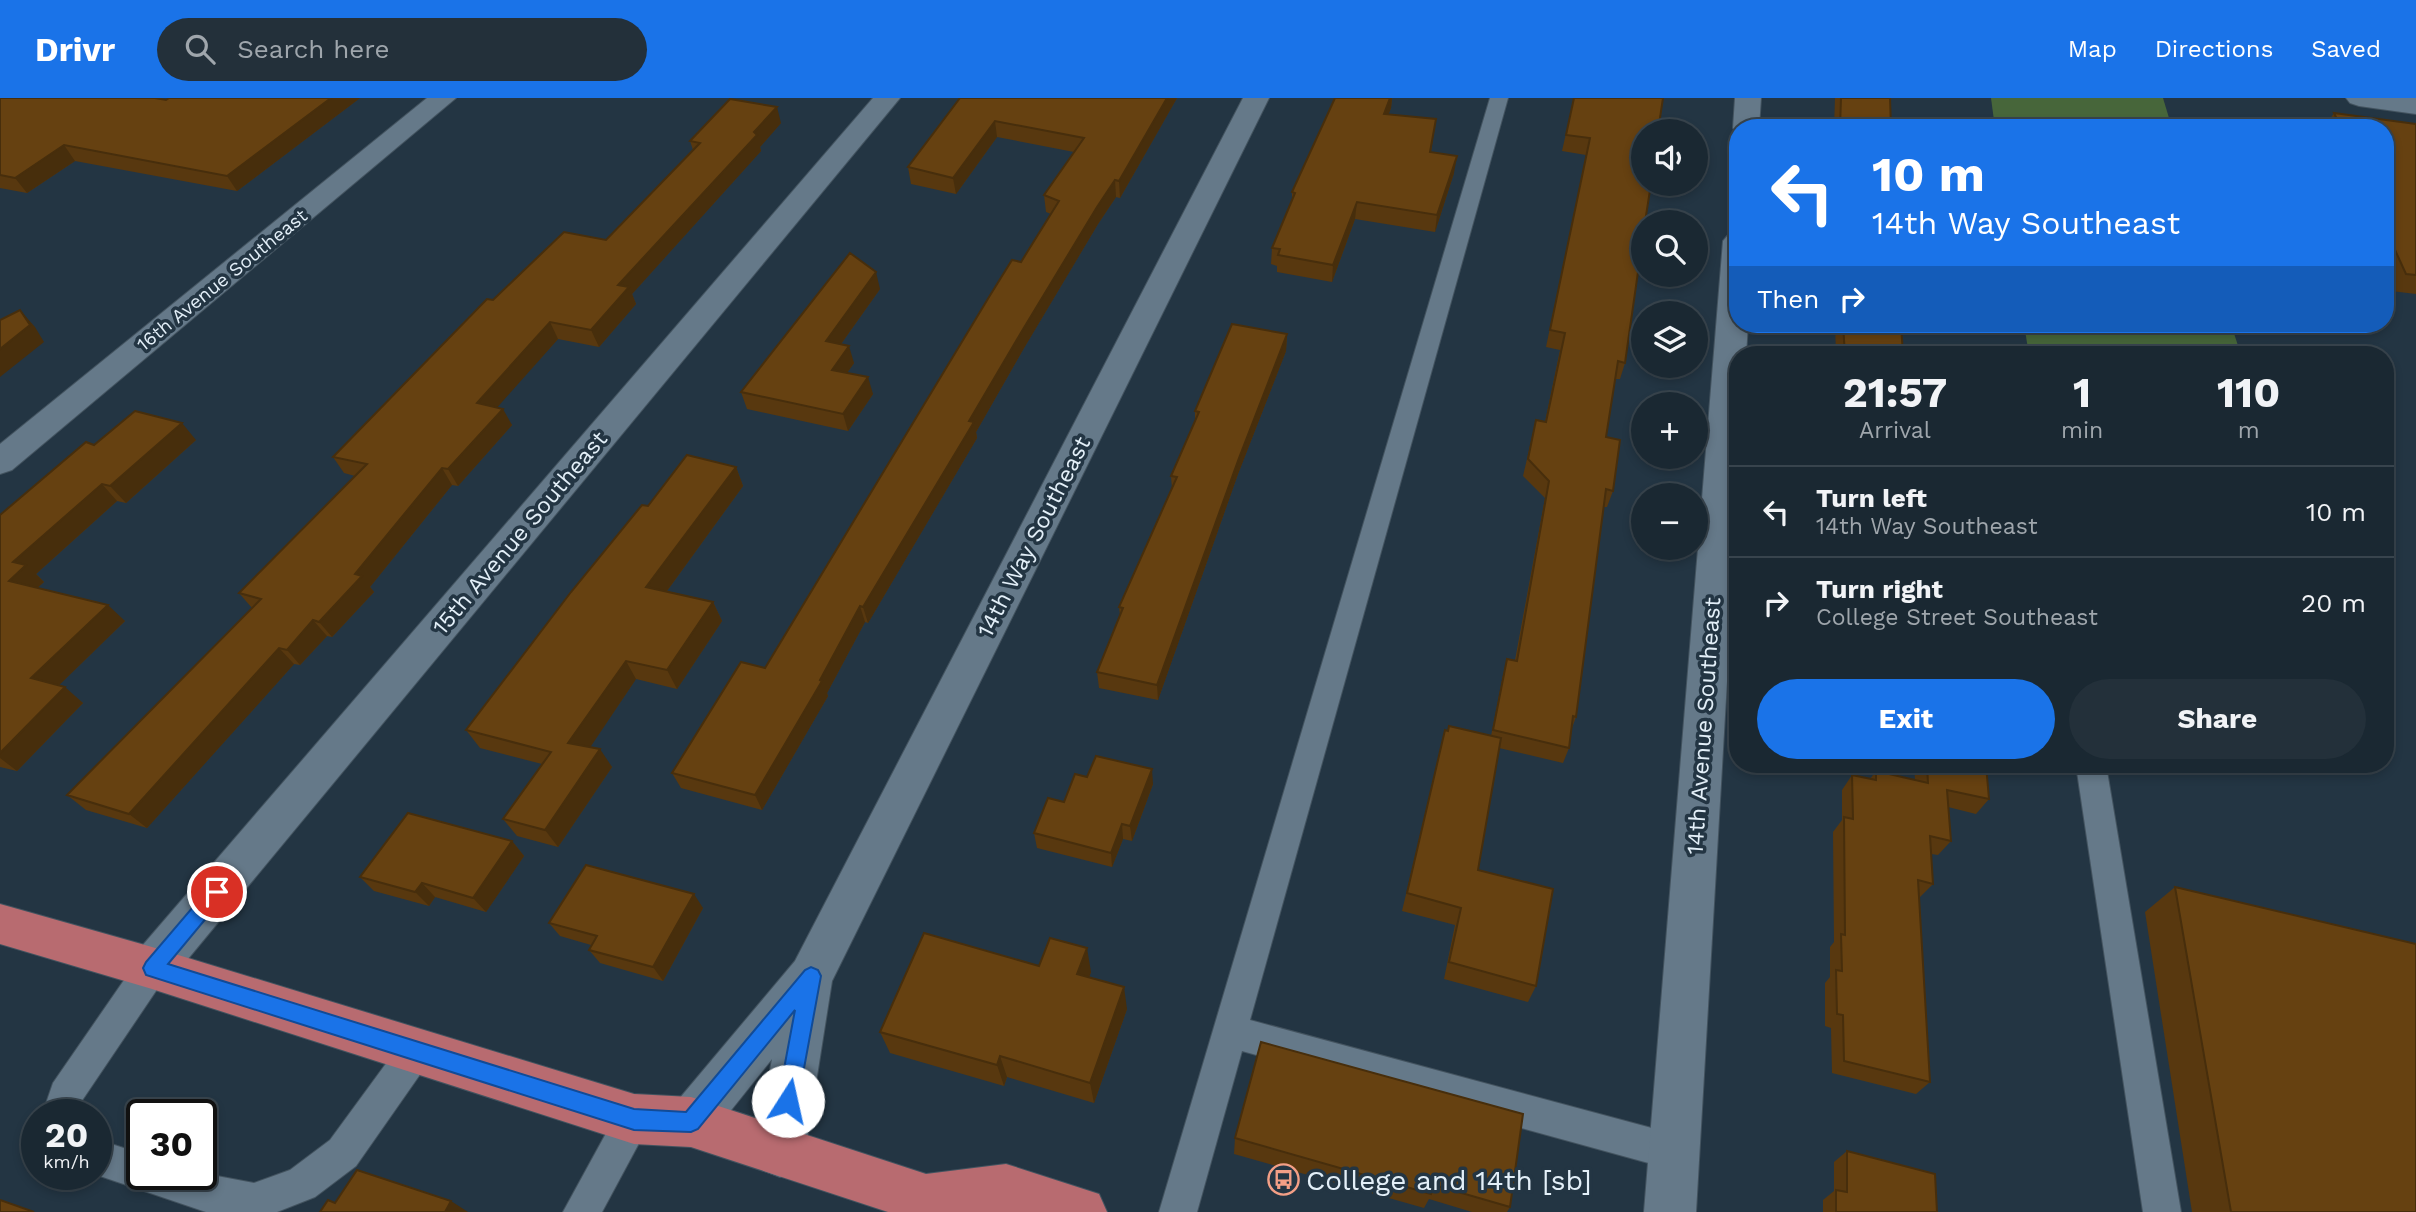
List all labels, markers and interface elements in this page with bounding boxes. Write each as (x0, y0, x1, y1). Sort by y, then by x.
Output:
search box (157, 18, 647, 81)
text: Drivr (35, 30, 115, 69)
icon: search (181, 30, 219, 68)
text: Search here (237, 34, 390, 64)
text: Map (2068, 35, 2117, 63)
text: Directions (2155, 35, 2273, 63)
text: Saved (2311, 35, 2381, 63)
map controls (1631, 119, 1708, 560)
button: sound (1631, 119, 1708, 196)
text: 10 m (1872, 145, 1985, 203)
icon: left (1757, 147, 1848, 238)
street label: 16th Avenue Southeast (132, 204, 312, 356)
text: 14th Way Southeast (1872, 204, 2180, 242)
button: search (1631, 210, 1708, 287)
icon: right (1833, 280, 1871, 318)
text: Then (1757, 284, 1819, 314)
button: layers (1631, 301, 1708, 378)
text: 21:57 (1843, 368, 1947, 417)
text: 1 (2073, 368, 2091, 417)
text: 110 (2217, 368, 2280, 417)
button: + (1631, 392, 1708, 469)
text: Arrival (1859, 417, 1931, 444)
text: min (2061, 417, 2103, 444)
text: m (2238, 417, 2260, 444)
street label: 15th Avenue Southeast (427, 426, 613, 640)
street label: 14th Way Southeast (972, 432, 1096, 642)
button: − (1631, 483, 1708, 560)
text: Turn left (1816, 483, 1927, 513)
icon: left (1757, 493, 1795, 531)
text: 10 m (2306, 497, 2366, 527)
text: 14th Way Southeast (1816, 513, 2038, 540)
text: Turn right (1816, 574, 1943, 604)
icon: right (1757, 584, 1795, 622)
text: 20 m (2301, 588, 2366, 618)
street label: 14th Avenue Southeast (1682, 596, 1726, 855)
text: College Street Southeast (1816, 604, 2098, 631)
button: Exit (1757, 679, 2055, 759)
button: Share (2069, 679, 2366, 759)
pin (187, 862, 247, 922)
icon: arrive (198, 873, 236, 911)
position arrow (751, 1064, 825, 1138)
speed limit sign: 30 (126, 1099, 217, 1190)
text: 20 (45, 1114, 88, 1156)
text: km/h (43, 1151, 90, 1172)
bus stop icon: College and 14th [sb] (1266, 1163, 1300, 1197)
place label: College and 14th [sb] (1306, 1164, 1591, 1197)

